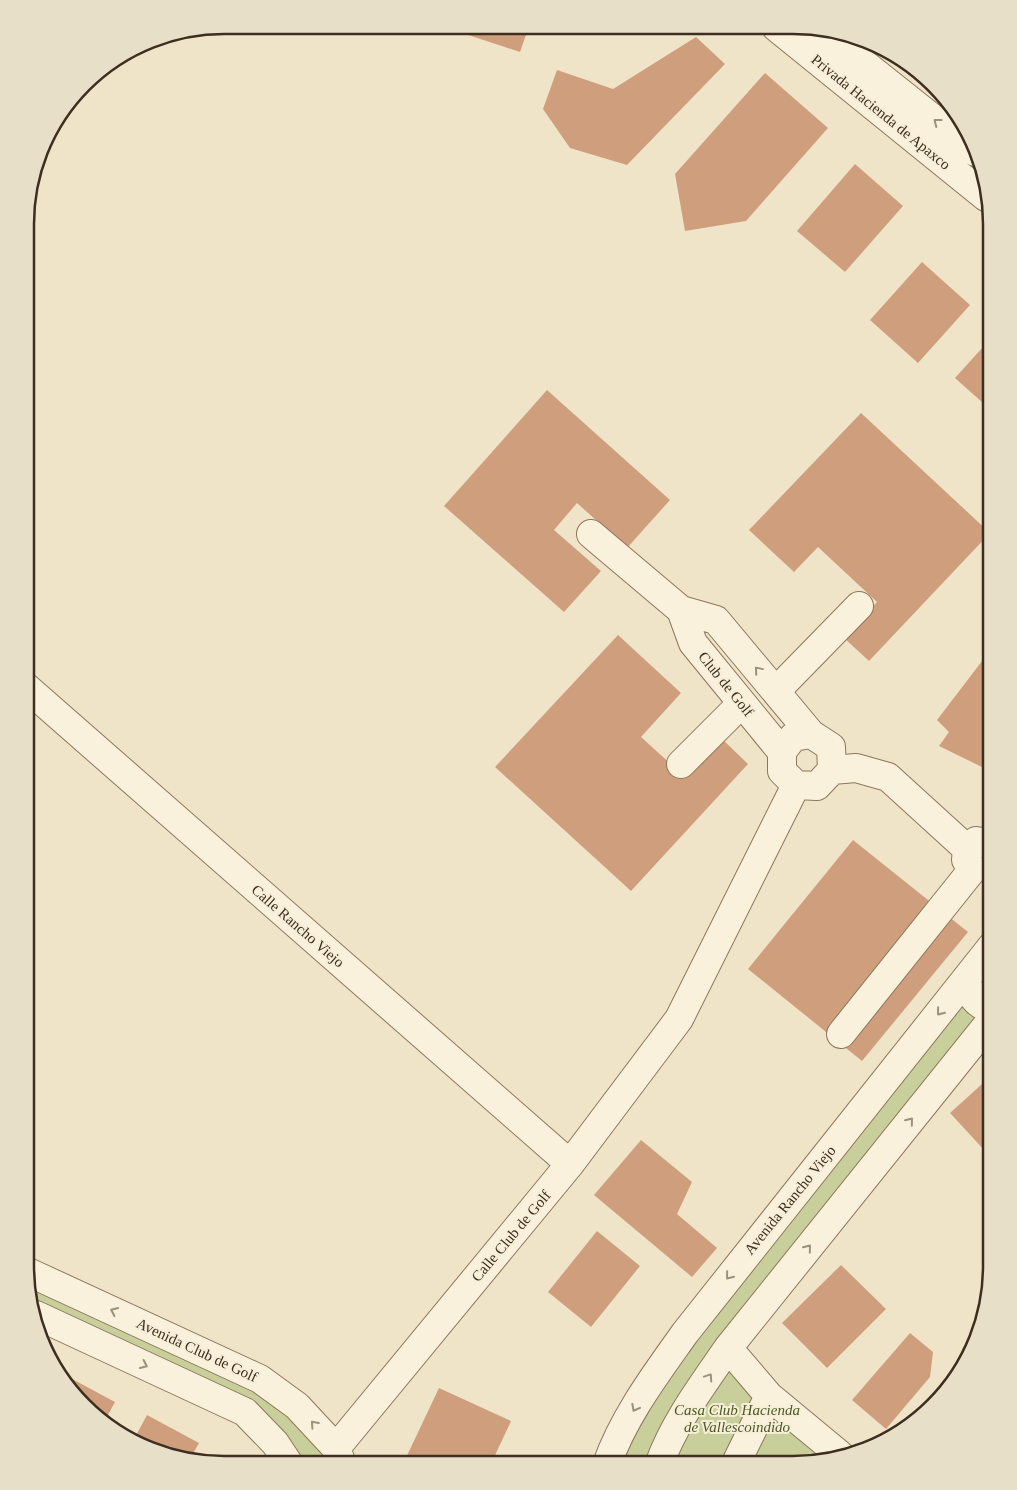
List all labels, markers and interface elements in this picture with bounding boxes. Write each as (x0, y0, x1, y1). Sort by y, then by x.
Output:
street label: Privada Hacienda de Apaxco (808, 51, 954, 173)
one-way arrow (934, 119, 943, 127)
street label: Club de Golf (695, 649, 757, 719)
one-way arrow (754, 666, 763, 675)
street label: Calle Rancho Viejo (249, 882, 347, 970)
one-way arrow (937, 1006, 945, 1015)
one-way arrow (904, 1118, 913, 1127)
street label: Avenida Rancho Viejo (741, 1142, 839, 1258)
street label: Calle Club de Golf (468, 1187, 554, 1285)
one-way arrow (802, 1245, 810, 1254)
one-way arrow (727, 1270, 735, 1279)
one-way arrow (110, 1307, 119, 1318)
street label: Avenida Club de Golf (134, 1315, 260, 1385)
one-way arrow (139, 1359, 148, 1369)
one-way arrow (703, 1373, 712, 1382)
park label: Casa Club Hacienda de Vallescoindido (674, 1402, 800, 1435)
one-way arrow (631, 1403, 641, 1412)
one-way arrow (311, 1421, 320, 1430)

